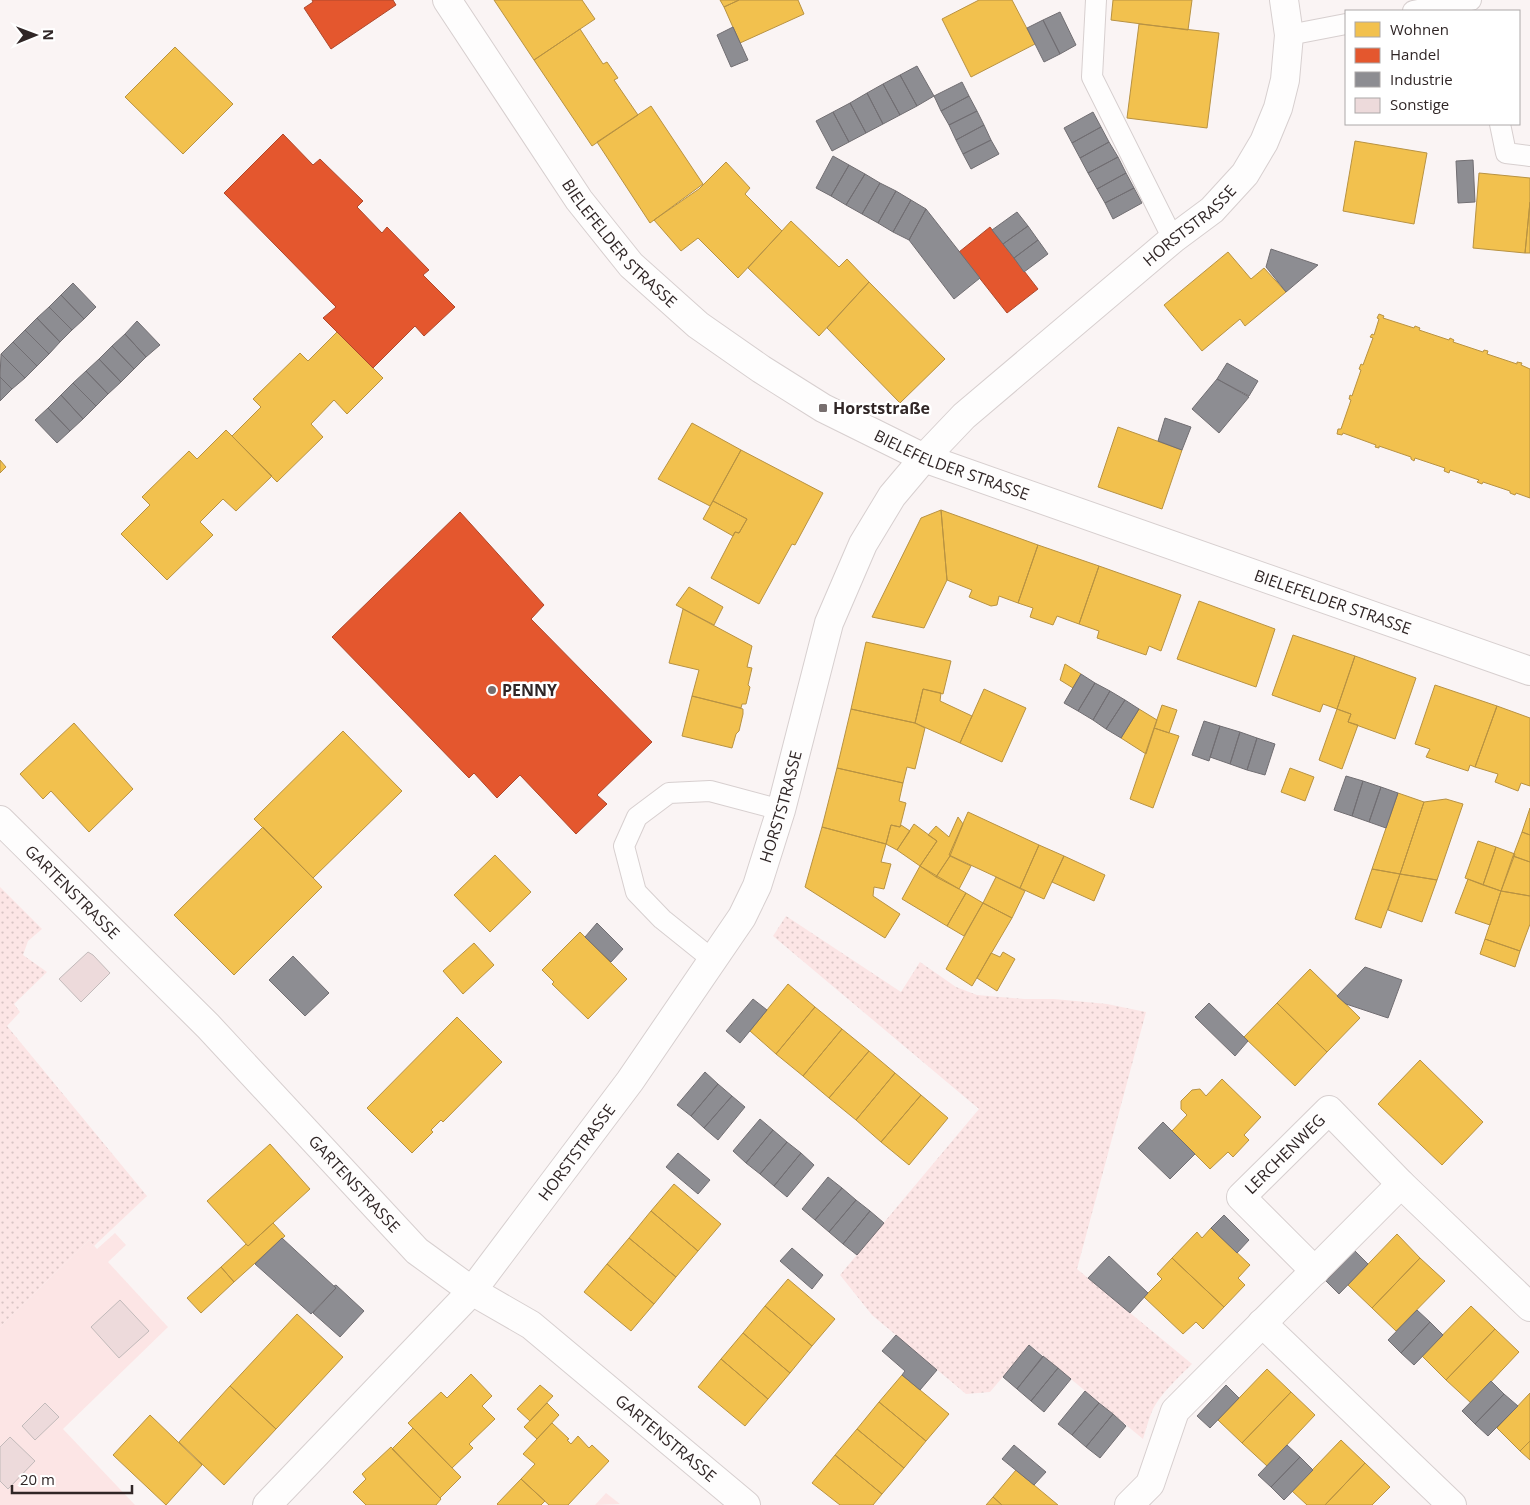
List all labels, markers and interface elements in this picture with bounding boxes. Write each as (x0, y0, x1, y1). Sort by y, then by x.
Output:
north arrow (10, 10, 60, 60)
legend (1345, 10, 1520, 125)
text: Wohnen (1390, 19, 1449, 39)
text: N (39, 29, 58, 41)
text: Handel (1390, 44, 1440, 64)
text: Industrie (1390, 69, 1453, 89)
text: Sonstige (1390, 94, 1449, 114)
street label: BIELEFELDER STRASSE (557, 175, 682, 312)
street label: HORSTSTRASSE (1138, 180, 1241, 271)
place label: Horststraße (833, 397, 930, 419)
marker: Horststraße (817, 402, 829, 414)
street label: BIELEFELDER STRASSE (871, 424, 1032, 505)
street label: BIELEFELDER STRASSE (1251, 564, 1414, 639)
place label: PENNY (502, 679, 557, 701)
marker: PENNY (486, 684, 498, 696)
street label: HORSTSTRASSE (754, 748, 807, 866)
street label: GARTENSTRASSE (20, 840, 125, 944)
street label: HORSTSTRASSE (533, 1099, 620, 1205)
street label: LERCHENWEG (1239, 1109, 1330, 1199)
street label: GARTENSTRASSE (304, 1130, 405, 1237)
street label: GARTENSTRASSE (611, 1389, 721, 1487)
scale bar (12, 1462, 132, 1494)
text: 20 m (20, 1469, 55, 1489)

